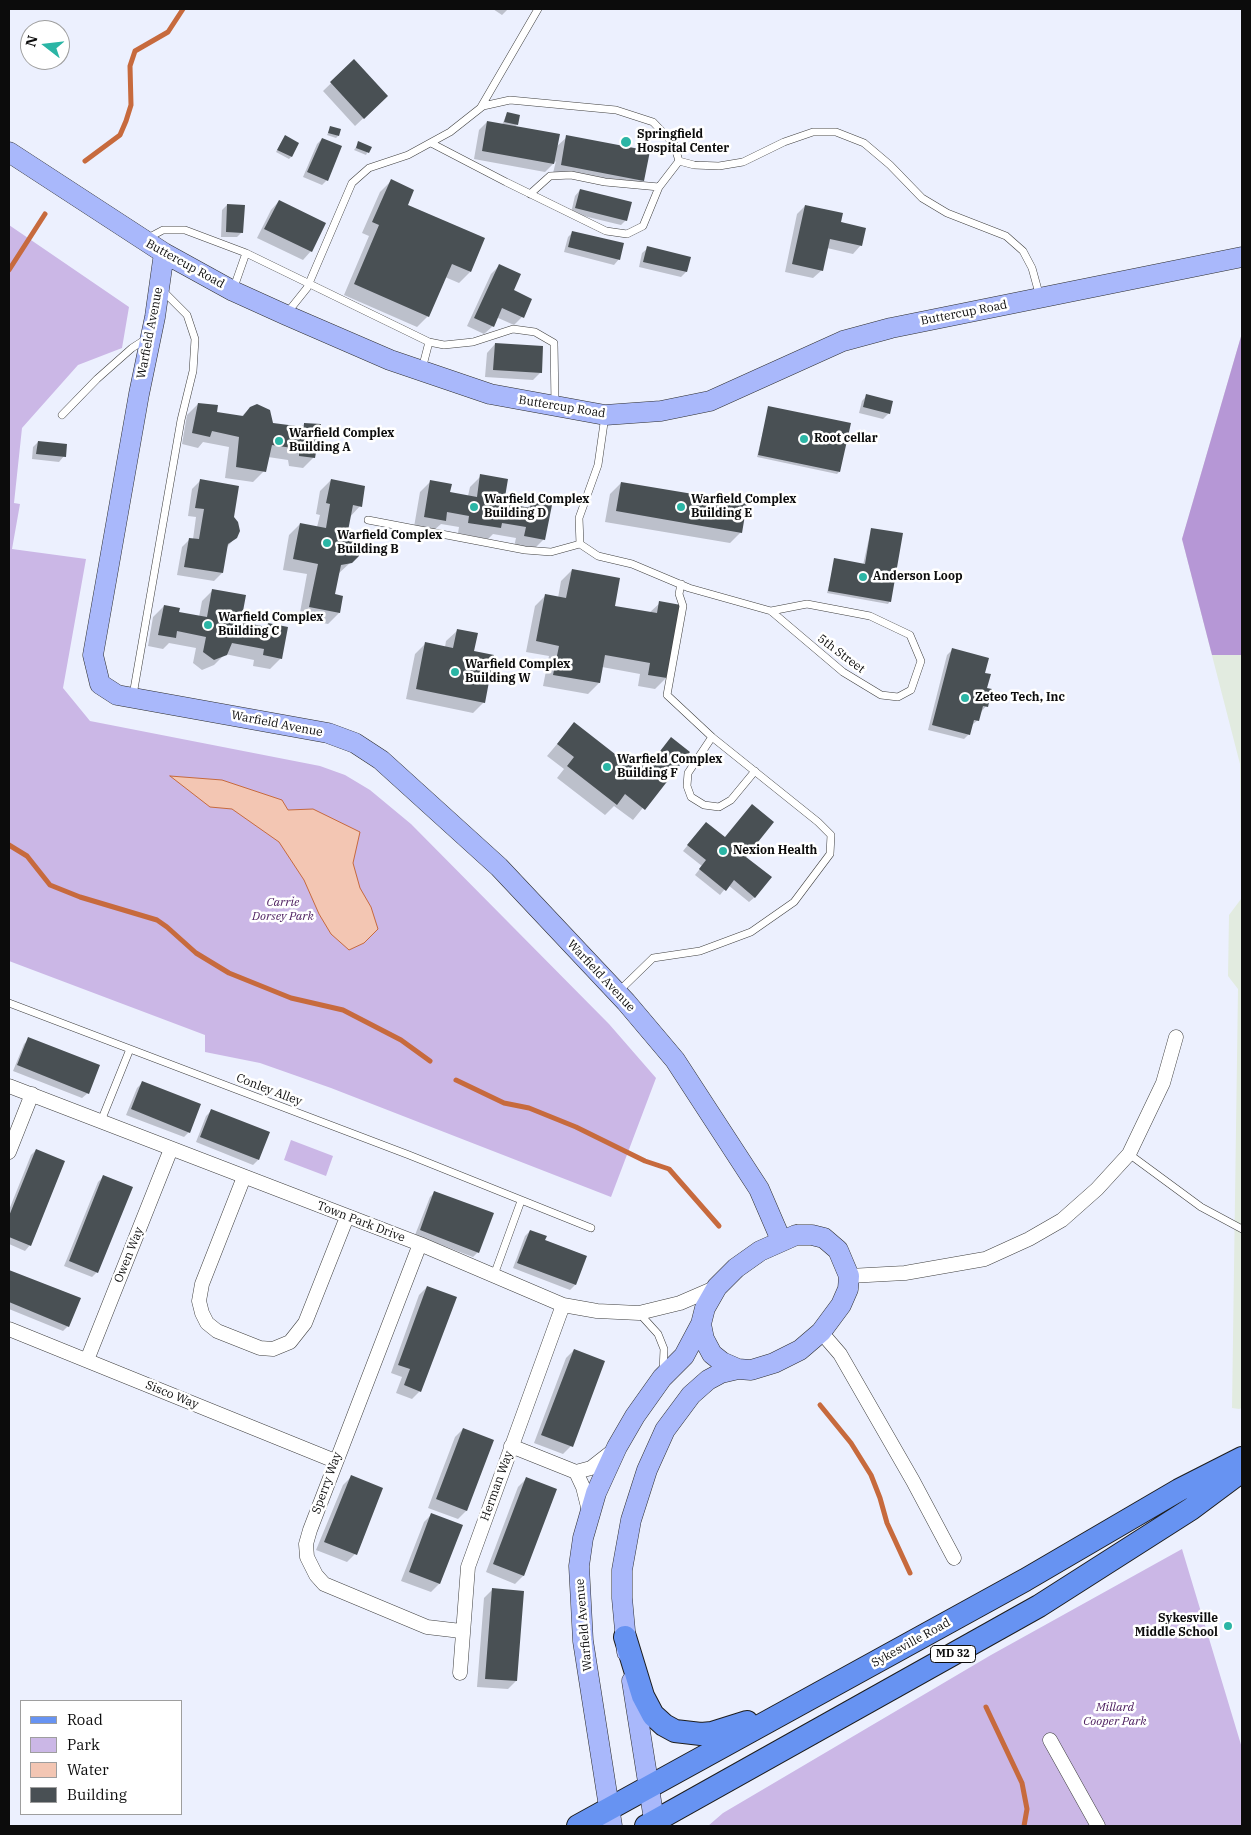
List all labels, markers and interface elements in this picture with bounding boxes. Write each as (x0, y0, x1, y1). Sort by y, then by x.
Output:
north arrow (20, 20, 70, 70)
text: N (21, 33, 42, 49)
place label: Springfield Hospital Center (637, 128, 729, 156)
marker: Springfield Hospital Center (619, 135, 633, 149)
street label: Buttercup Road (143, 236, 227, 292)
street label: Warfield Avenue (134, 286, 166, 380)
street label: Buttercup Road (920, 298, 1008, 328)
street label: Buttercup Road (518, 393, 606, 421)
place label: Warfield Complex Building A (289, 427, 394, 455)
place label: Root cellar (814, 432, 878, 446)
marker: Root cellar (798, 433, 810, 445)
marker: Warfield Complex Building A (273, 435, 285, 447)
place label: Warfield Complex Building D (484, 493, 589, 521)
place label: Warfield Complex Building E (691, 493, 796, 521)
marker: Warfield Complex Building D (468, 501, 480, 513)
marker: Warfield Complex Building E (675, 501, 687, 513)
place label: Warfield Complex Building B (337, 529, 442, 557)
marker: Warfield Complex Building B (321, 537, 333, 549)
place label: Anderson Loop (873, 570, 963, 584)
marker: Anderson Loop (857, 571, 869, 583)
place label: Warfield Complex Building C (218, 611, 323, 639)
marker: Warfield Complex Building C (202, 619, 214, 631)
street label: 5th Street (815, 632, 867, 676)
place label: Warfield Complex Building W (465, 658, 570, 686)
marker: Warfield Complex Building W (449, 666, 461, 678)
place label: Zeteo Tech, Inc (975, 691, 1065, 705)
marker: Zeteo Tech, Inc (959, 692, 971, 704)
street label: Warfield Avenue (230, 708, 324, 740)
place label: Warfield Complex Building F (617, 753, 722, 781)
marker: Warfield Complex Building F (601, 761, 613, 773)
place label: Nexion Health (733, 844, 817, 858)
marker: Nexion Health (717, 845, 729, 857)
park label: Carrie Dorsey Park (252, 896, 314, 924)
street label: Warfield Avenue (564, 937, 638, 1015)
street label: Conley Alley (234, 1071, 304, 1109)
street label: Town Park Drive (315, 1199, 407, 1245)
street label: Owen Way (111, 1225, 147, 1285)
street label: Sisco Way (143, 1378, 201, 1412)
street label: Herman Way (478, 1449, 516, 1523)
street label: Sperry Way (309, 1450, 345, 1516)
street label: Warfield Avenue (573, 1578, 595, 1672)
place label: Sykesville Middle School (1135, 1612, 1218, 1640)
street label: Sykesville Road (869, 1615, 953, 1671)
marker: Sykesville Middle School (1222, 1620, 1234, 1632)
road number: MD 32 (930, 1646, 976, 1662)
legend (20, 1700, 182, 1815)
park label: Millard Cooper Park (1083, 1701, 1147, 1729)
text: Road (67, 1710, 103, 1729)
text: Park (67, 1735, 100, 1754)
text: Water (67, 1760, 109, 1779)
text: Building (67, 1785, 127, 1804)

